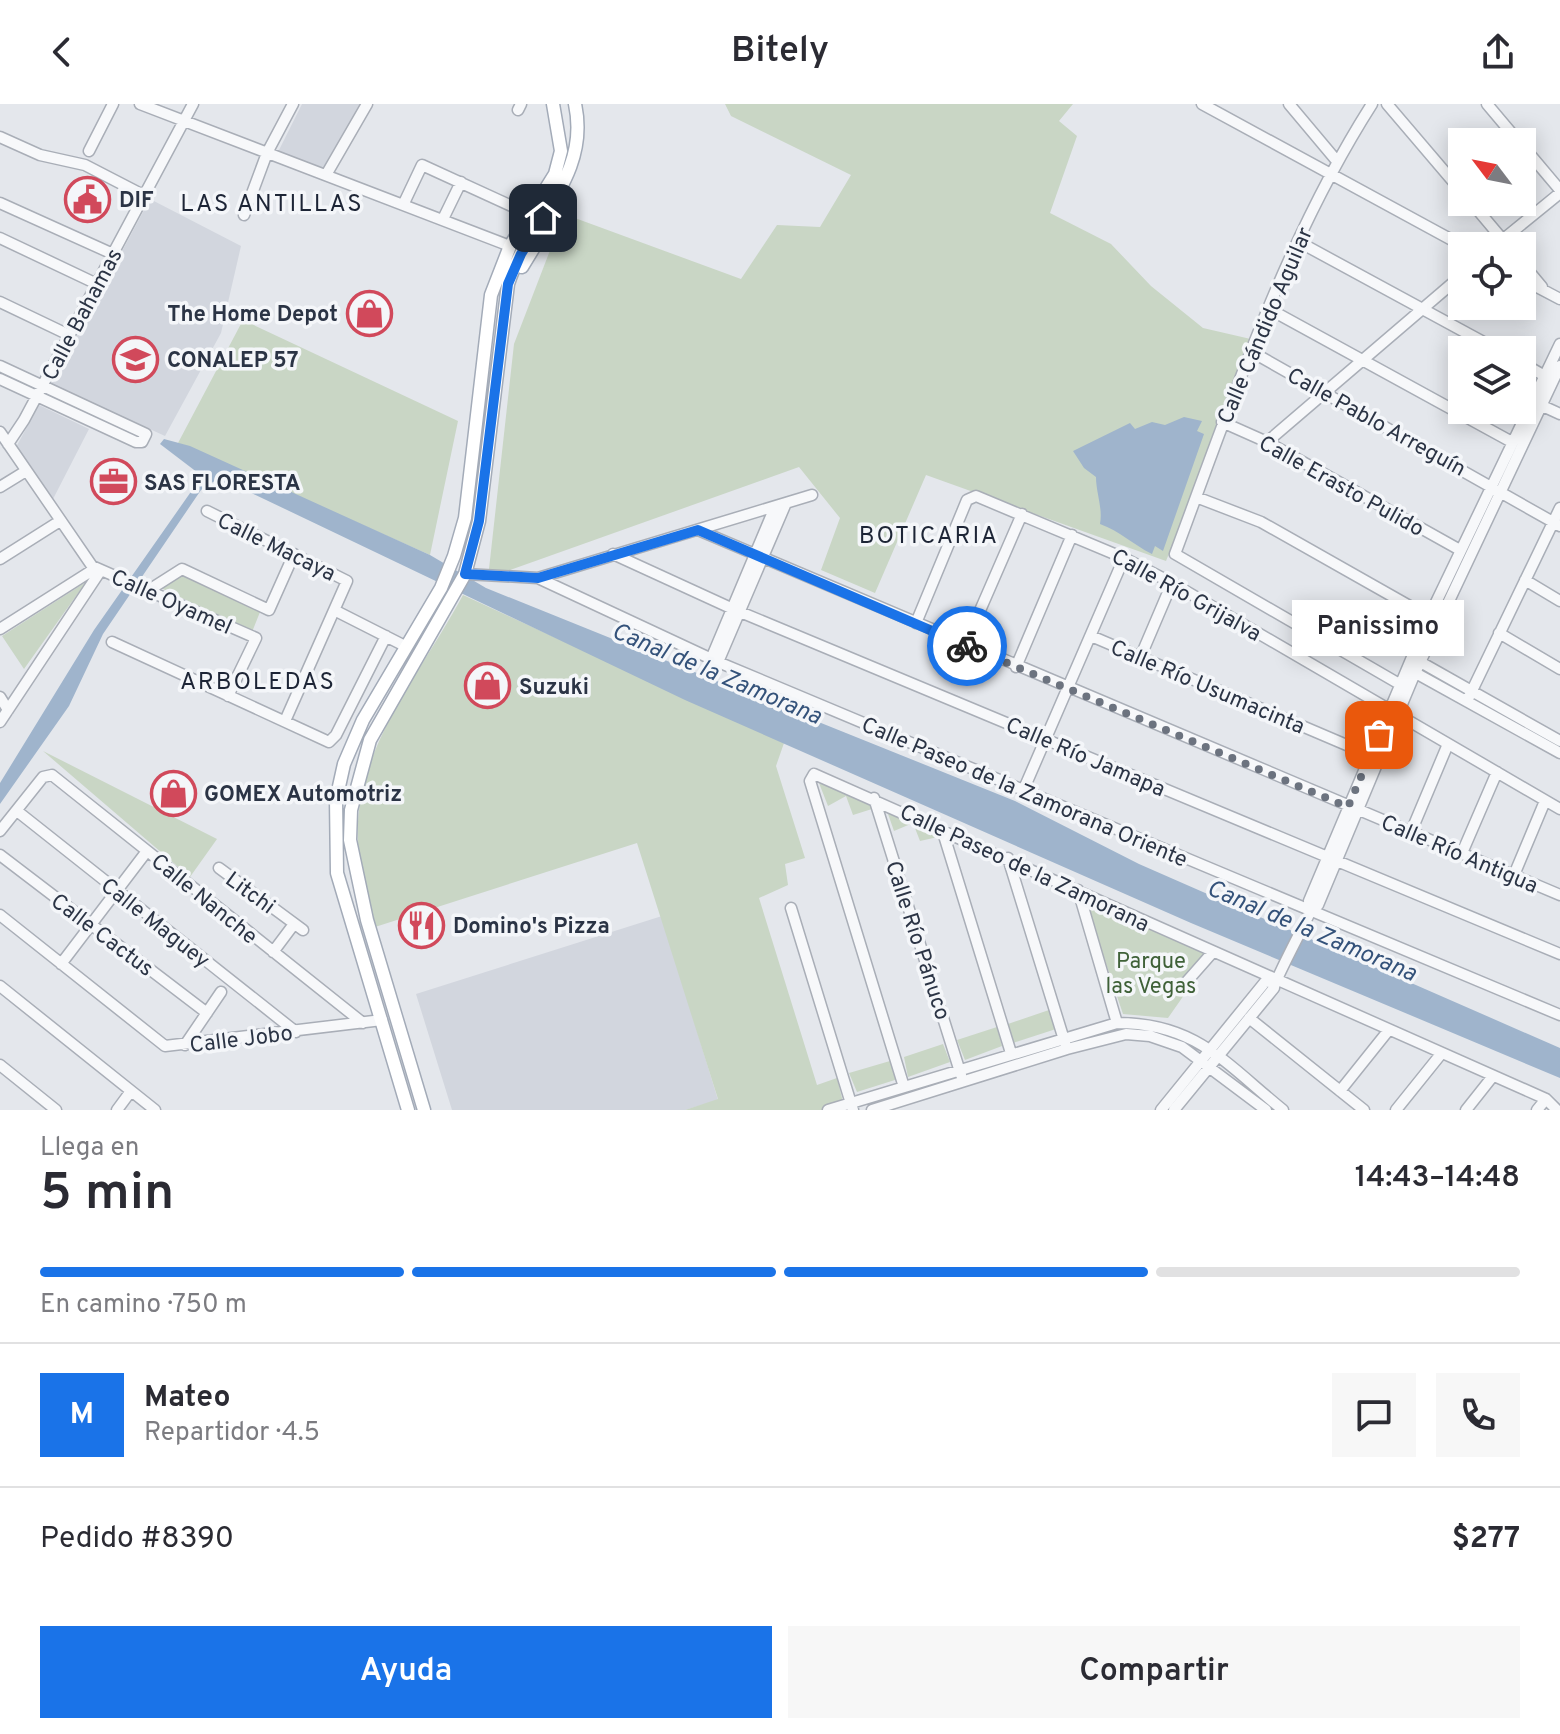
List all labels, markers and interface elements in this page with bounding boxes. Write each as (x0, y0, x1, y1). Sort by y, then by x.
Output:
text: Bitely (731, 29, 829, 75)
icon: back (40, 30, 84, 74)
icon: share (1476, 30, 1520, 74)
north arrow (1448, 128, 1536, 216)
map controls (1448, 128, 1536, 424)
public building icon: DIF (64, 175, 112, 223)
pin (509, 184, 577, 252)
place label: DIF (119, 188, 154, 215)
district label: LAS ANTILLAS (180, 190, 364, 220)
icon: home (521, 196, 565, 240)
street label: Calle Cándido Aguilar (1213, 223, 1320, 428)
button: locate (1448, 232, 1536, 320)
street label: Calle Bahamas (37, 245, 129, 386)
shop icon: The Home Depot (345, 289, 393, 337)
place label: The Home Depot (167, 302, 338, 329)
school or university icon: CONALEP 57 (112, 335, 160, 383)
button: layers (1448, 336, 1536, 424)
place label: CONALEP 57 (167, 348, 299, 375)
street label: Calle Pablo Arreguín (1282, 363, 1470, 484)
street label: Calle Erasto Pulido (1253, 431, 1428, 544)
office icon: SAS FLORESTA (89, 458, 137, 506)
place label: SAS FLORESTA (144, 471, 301, 498)
street label: Calle Macaya (212, 508, 340, 589)
district label: BOTICARIA (859, 522, 999, 552)
street label: Calle Río Grijalva (1106, 544, 1265, 649)
street label: Calle Oyamel (106, 565, 236, 642)
callout: Panissimo (1293, 599, 1465, 655)
courier (927, 606, 1007, 686)
text: Panissimo (1317, 611, 1439, 644)
water label: Canal de la Zamorana (607, 617, 826, 733)
icon: bike (945, 624, 989, 668)
street label: Calle Río Usumacinta (1106, 635, 1308, 741)
shop icon: Suzuki (464, 662, 512, 710)
district label: ARBOLEDAS (180, 668, 336, 698)
place label: Suzuki (519, 675, 589, 702)
pin (1345, 701, 1413, 769)
street label: Calle Paseo de la Zamorana Oriente (858, 710, 1192, 872)
street label: Calle Río Jamapa (1001, 713, 1169, 804)
icon: bag (1357, 713, 1401, 757)
shop icon: GOMEX Automotriz (149, 769, 197, 817)
place label: GOMEX Automotriz (204, 782, 402, 809)
street label: Calle Paseo de la Zamorana (896, 797, 1154, 937)
street label: Calle Río Antigua (1376, 810, 1542, 901)
street label: Calle Nanche (145, 849, 262, 951)
street label: Calle Río Pánuco (878, 858, 955, 1024)
street label: Litchi (219, 867, 280, 921)
street label: Calle Maguey (95, 873, 214, 975)
water label: Canal de la Zamorana (1202, 874, 1421, 990)
street label: Calle Cactus (45, 889, 158, 983)
restaurant icon: Domino's Pizza (398, 901, 446, 949)
place label: Domino's Pizza (453, 914, 610, 941)
park label: Parque las Vegas (1106, 949, 1196, 1001)
street label: Calle Jobo (188, 1021, 294, 1060)
text: Llega en (40, 1132, 139, 1165)
text: 14:43–14:48 (1355, 1160, 1520, 1197)
text: 5 min (40, 1162, 174, 1228)
text: En camino · 750 m (40, 1289, 247, 1322)
button: chat (1332, 1373, 1416, 1457)
button: phone (1436, 1373, 1520, 1457)
text: Mateo (144, 1380, 230, 1417)
text: M (70, 1397, 94, 1434)
text: Repartidor · 4.5 (144, 1417, 320, 1450)
text: Pedido #8390 (40, 1521, 234, 1558)
text: $277 (1452, 1521, 1520, 1558)
button: Ayuda (40, 1626, 772, 1718)
button: Compartir (788, 1626, 1520, 1718)

